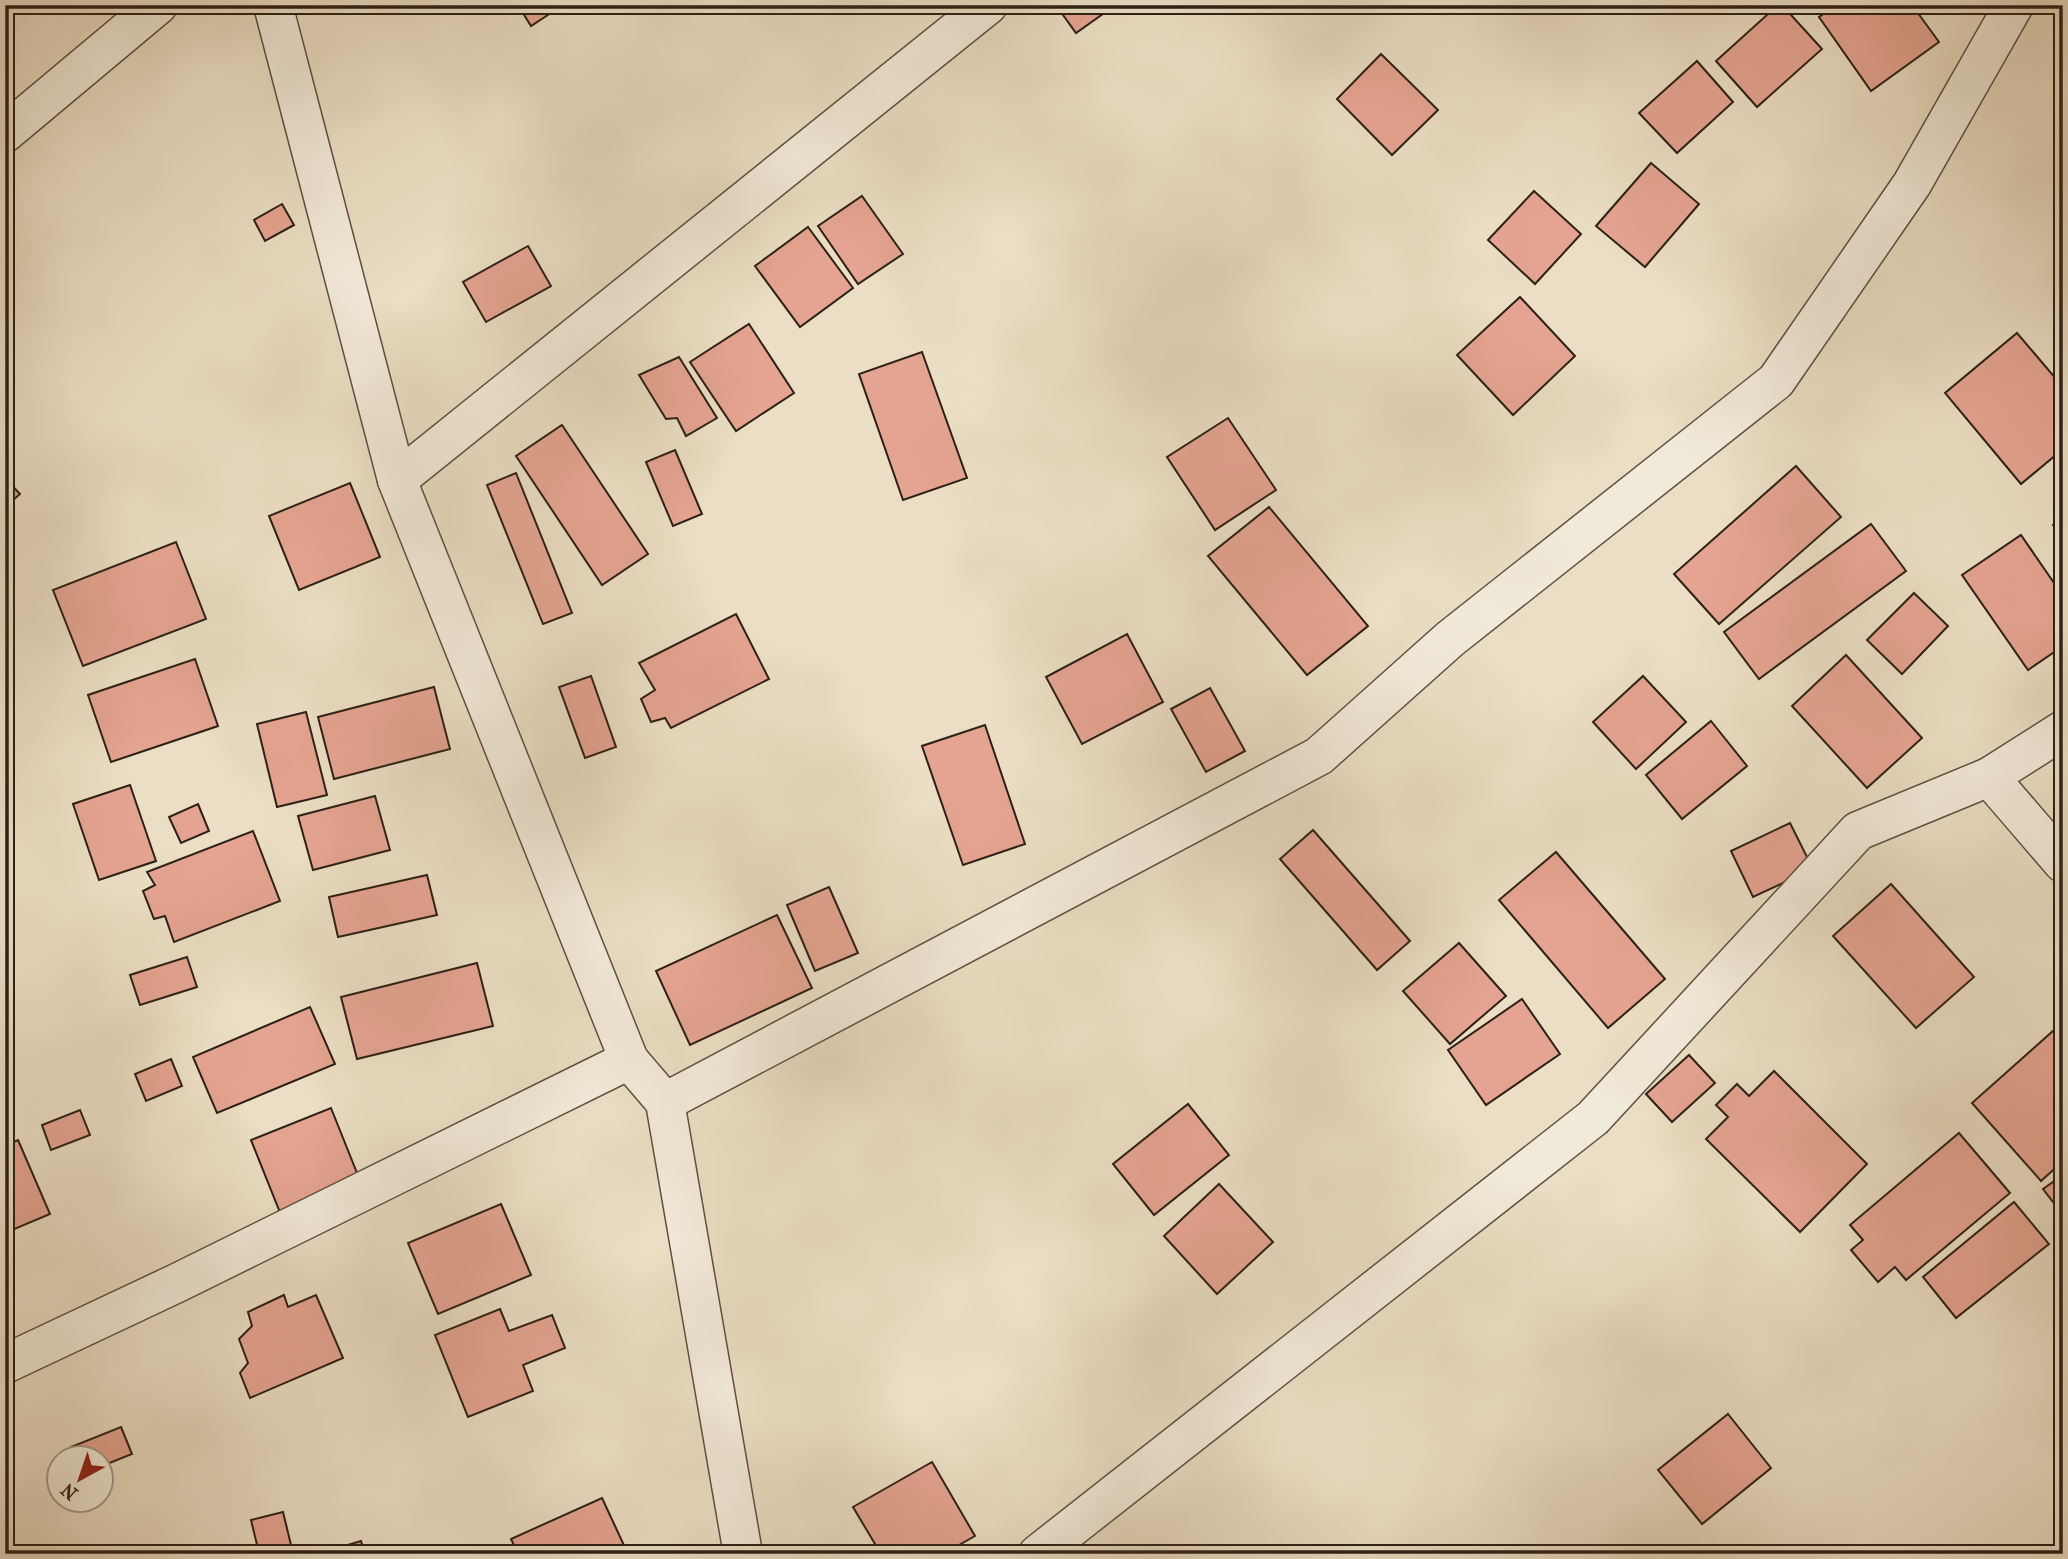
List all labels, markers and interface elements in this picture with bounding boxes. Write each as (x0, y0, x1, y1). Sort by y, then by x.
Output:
north arrow (46, 1444, 116, 1514)
text: N (57, 1478, 82, 1504)

